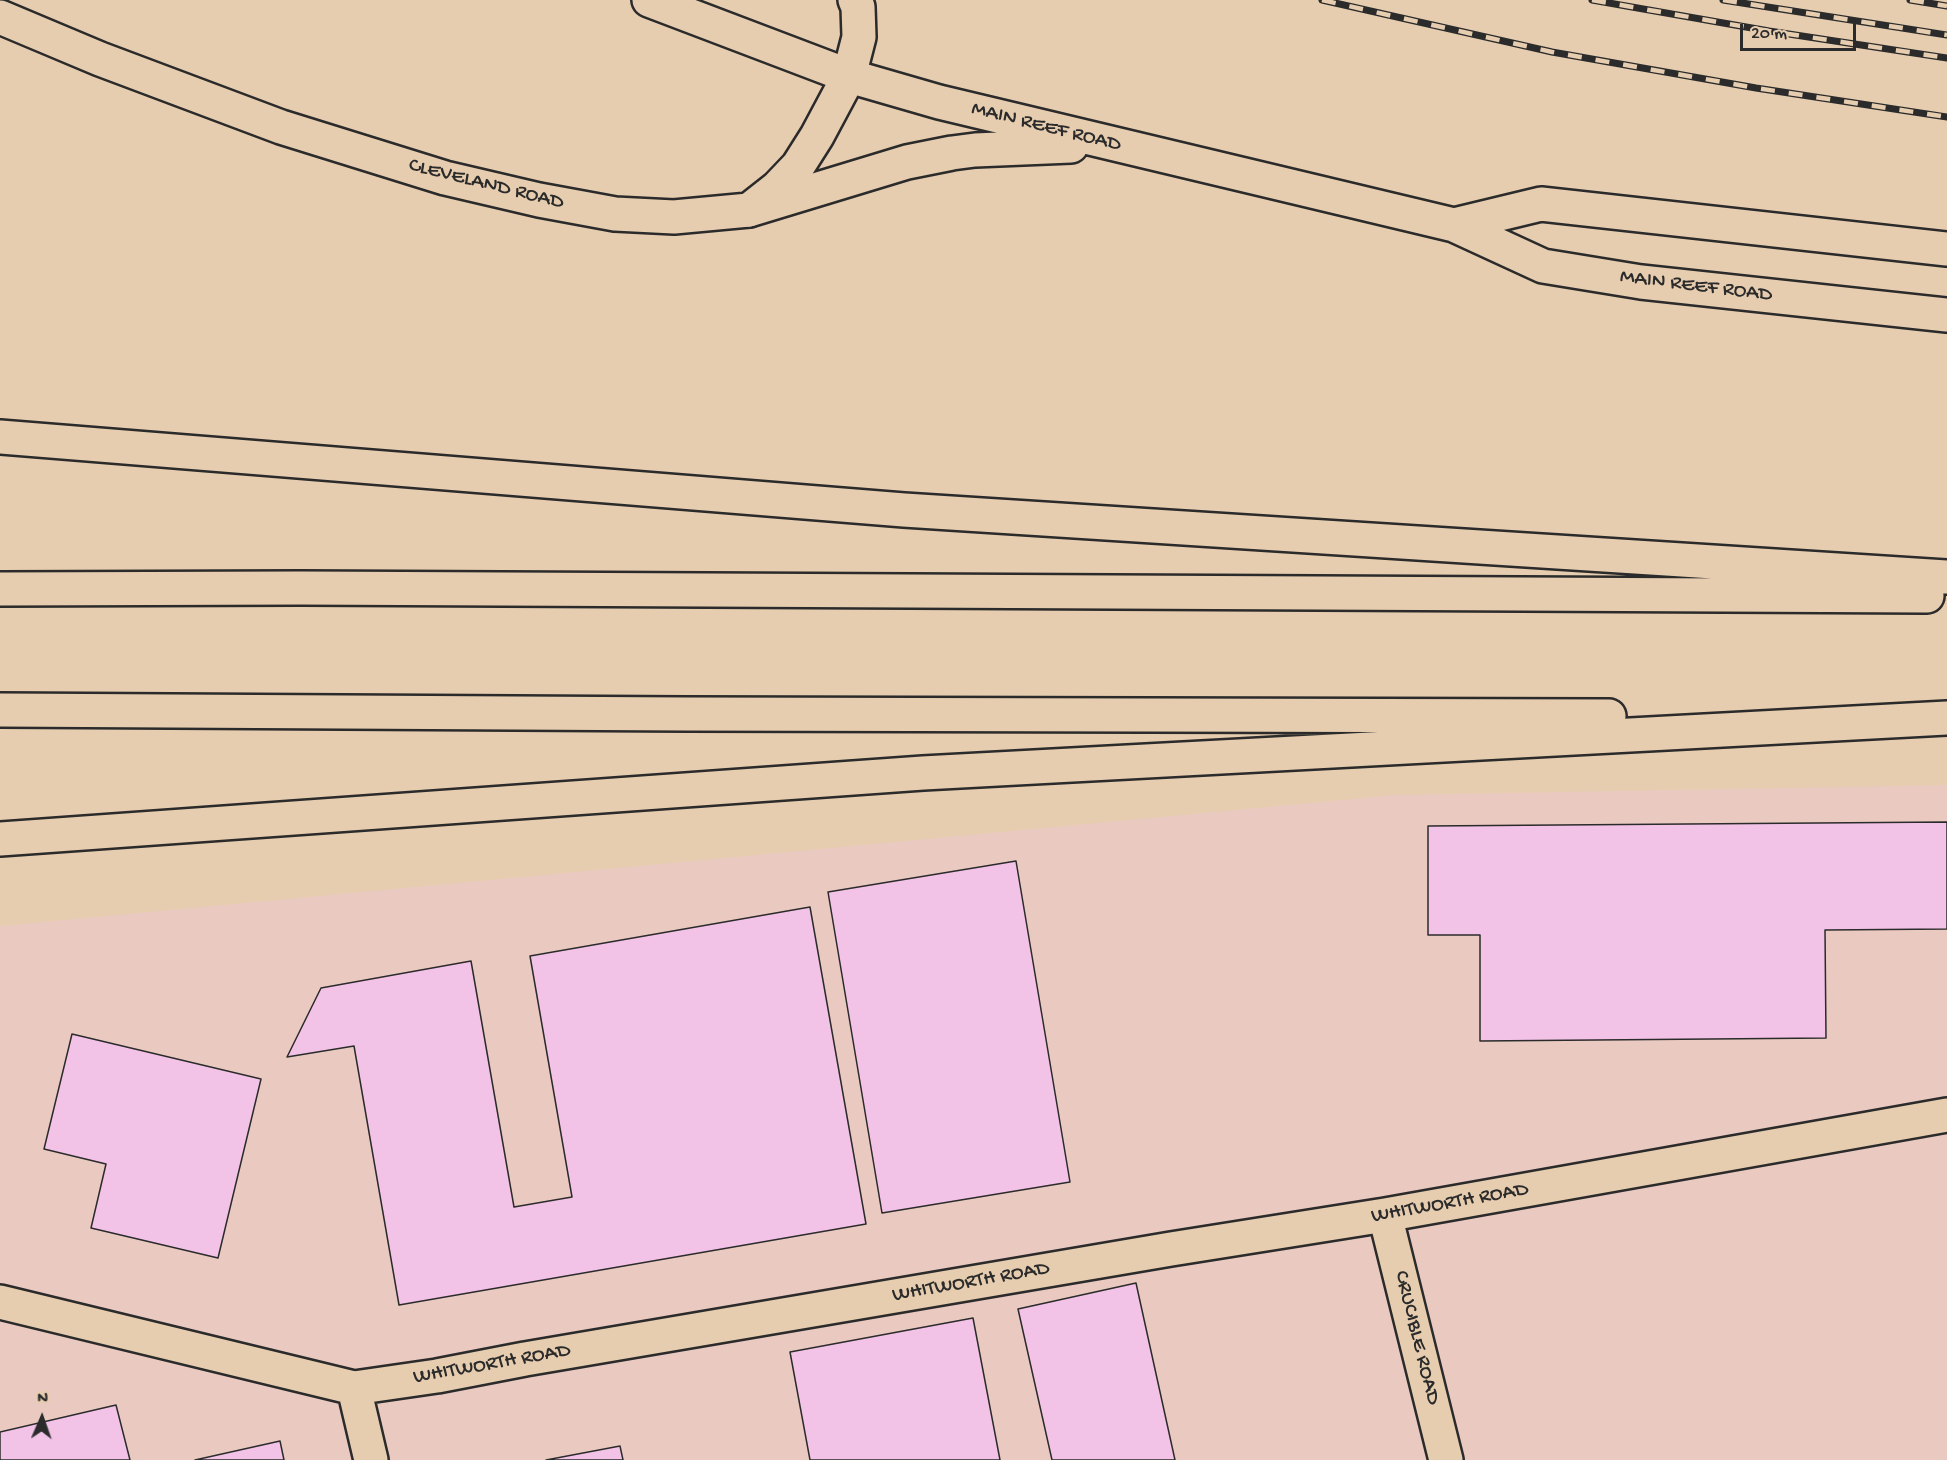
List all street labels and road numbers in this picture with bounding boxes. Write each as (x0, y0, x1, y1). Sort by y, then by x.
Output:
street label: MAIN REEF ROAD (969, 97, 1123, 159)
street label: CLEVELAND ROAD (406, 154, 566, 216)
street label: MAIN REEF ROAD (1618, 265, 1774, 309)
street label: WHITWORTH ROAD (1369, 1178, 1531, 1230)
street label: WHITWORTH ROAD (890, 1257, 1052, 1309)
street label: CRUCIBLE ROAD (1387, 1268, 1445, 1408)
street label: WHITWORTH ROAD (411, 1339, 573, 1391)

